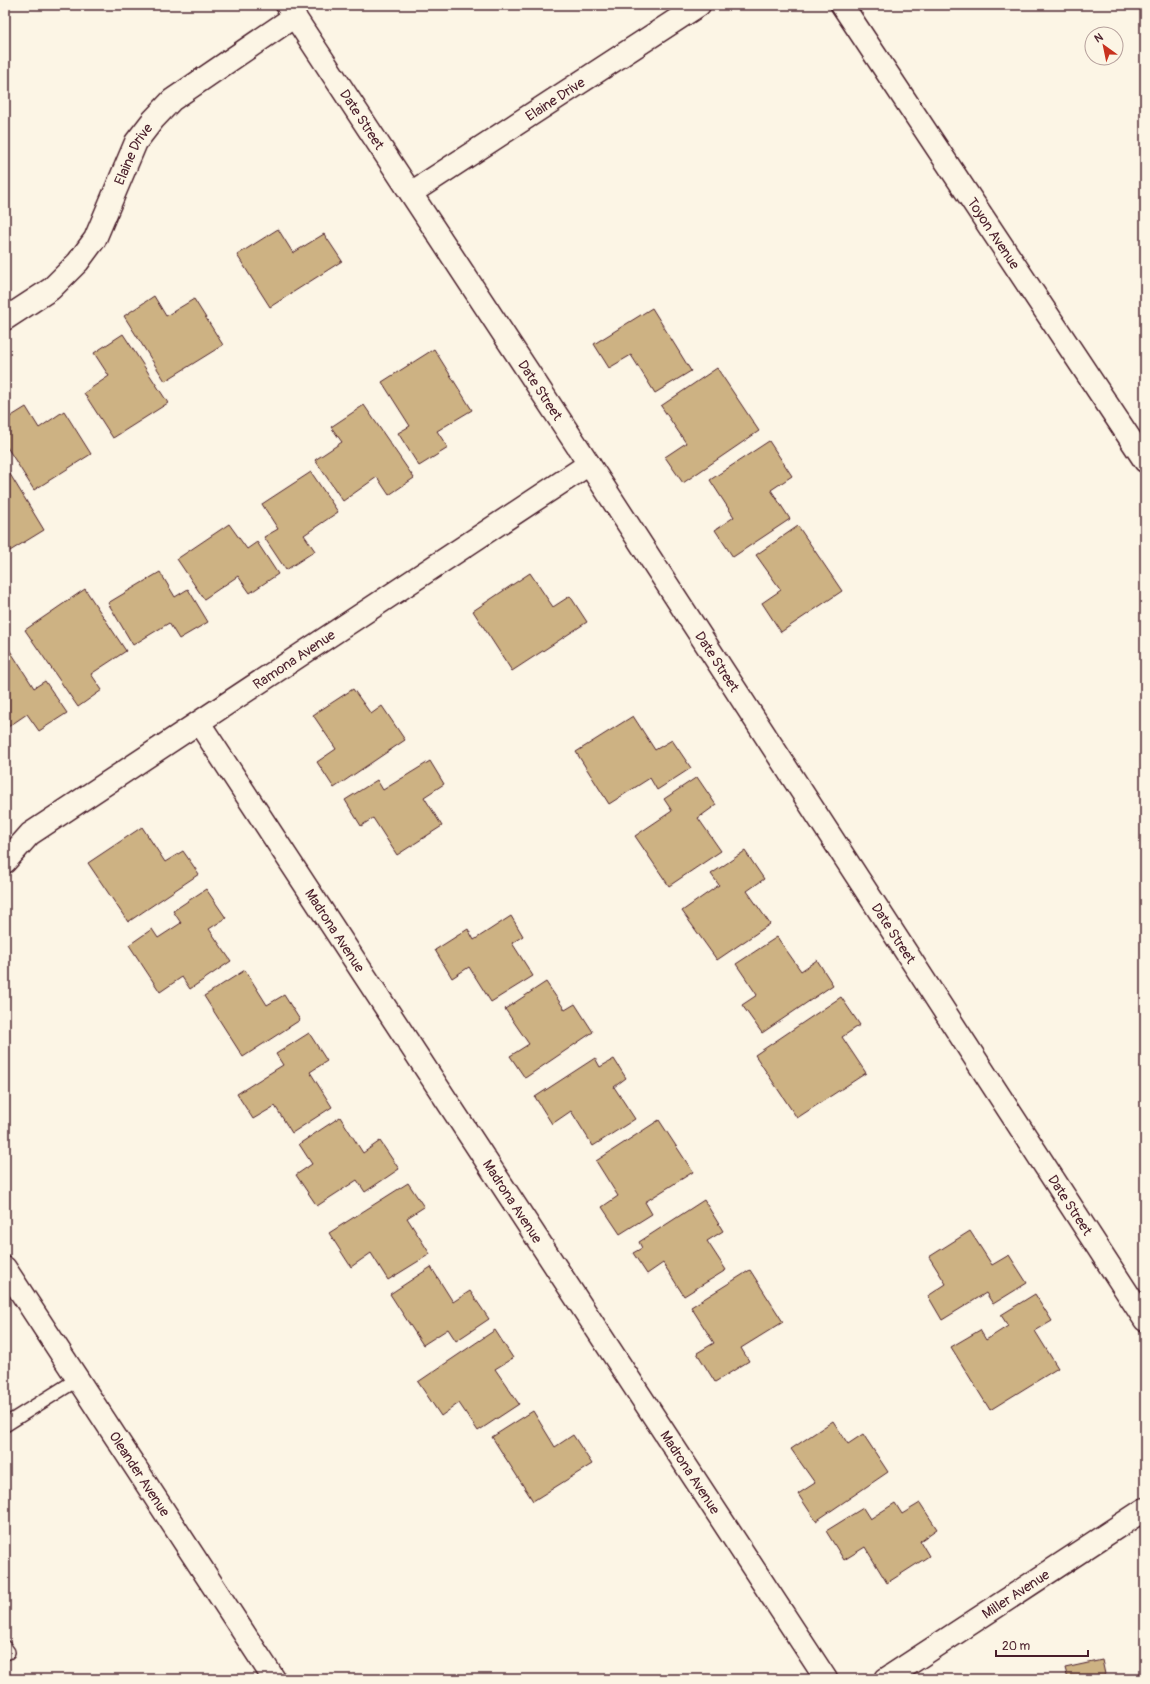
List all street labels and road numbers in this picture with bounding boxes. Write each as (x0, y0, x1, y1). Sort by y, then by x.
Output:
street label: Elaine Drive (522, 73, 588, 124)
street label: Date Street (336, 86, 388, 153)
street label: Elaine Drive (110, 120, 156, 187)
street label: Toyon Avenue (964, 194, 1023, 272)
street label: Date Street (514, 357, 567, 424)
street label: Ramona Avenue (250, 626, 338, 693)
street label: Date Street (692, 628, 743, 695)
street label: Madrona Avenue (302, 886, 369, 975)
street label: Date Street (868, 900, 920, 967)
street label: Madrona Avenue (479, 1156, 546, 1246)
street label: Date Street (1045, 1172, 1096, 1239)
street label: Madrona Avenue (657, 1427, 724, 1517)
street label: Oleander Avenue (106, 1428, 174, 1520)
street label: Miller Avenue (979, 1566, 1053, 1622)

